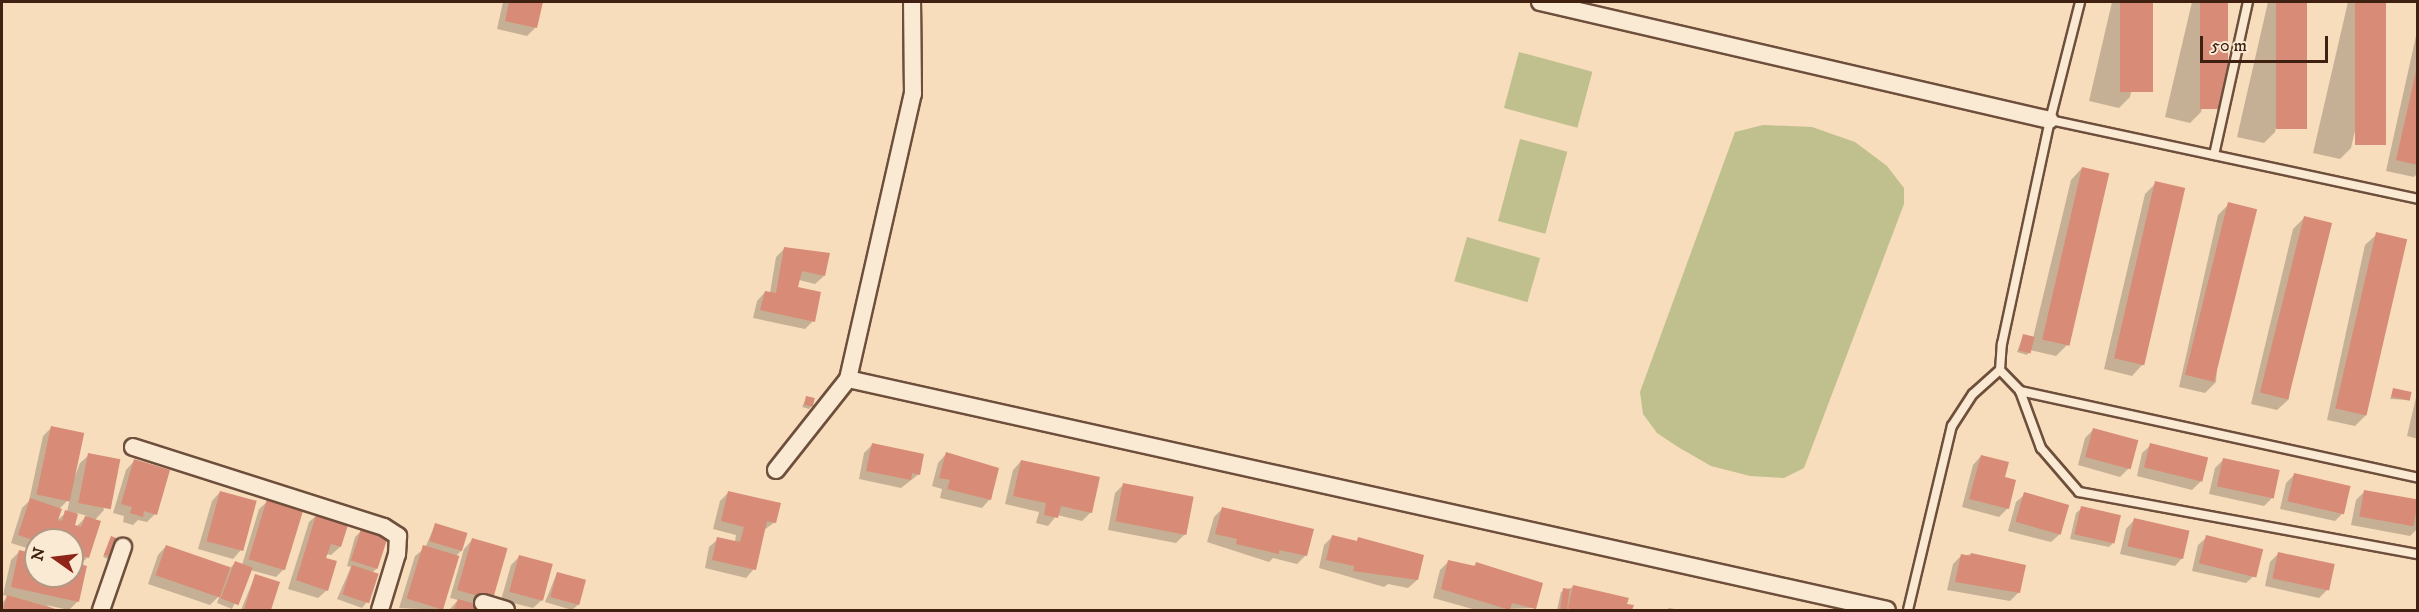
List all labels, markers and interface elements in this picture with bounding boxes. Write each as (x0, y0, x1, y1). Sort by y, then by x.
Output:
scale bar (2203, 24, 2330, 62)
text: 50 m (2211, 35, 2247, 57)
north arrow (24, 528, 84, 588)
text: N (27, 545, 50, 563)

